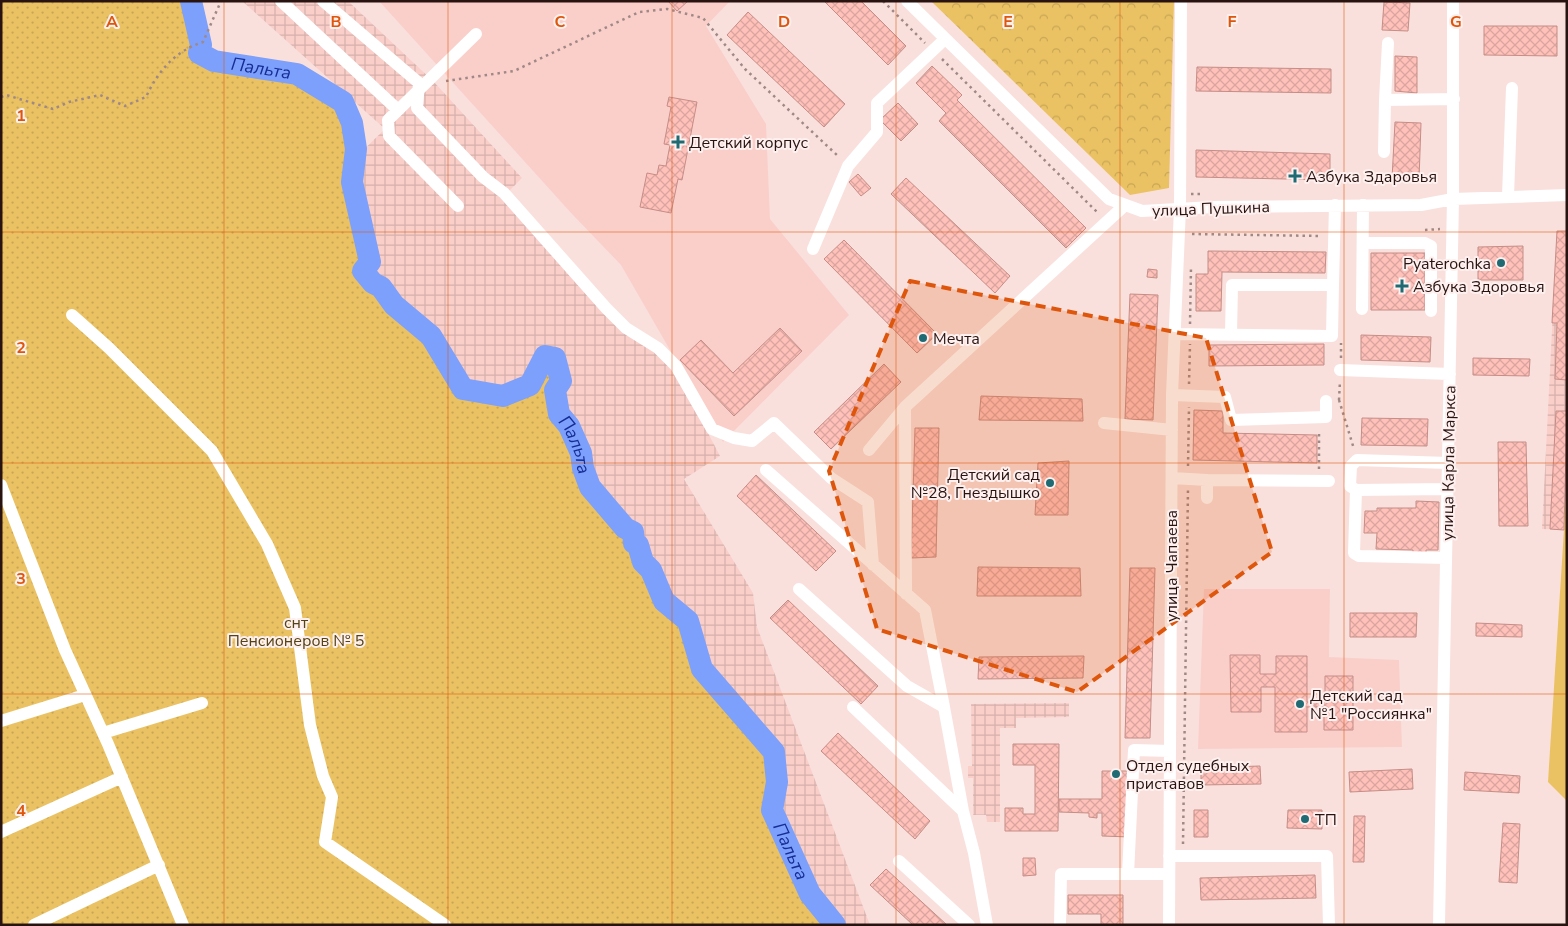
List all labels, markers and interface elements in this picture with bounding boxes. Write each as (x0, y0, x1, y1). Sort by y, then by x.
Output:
text: A (106, 11, 118, 33)
text: B (330, 11, 342, 33)
text: C (555, 11, 566, 33)
text: D (778, 11, 790, 33)
text: E (1003, 11, 1013, 33)
text: F (1228, 11, 1237, 33)
text: G (1450, 11, 1462, 33)
water label: Пальта (229, 52, 293, 85)
text: 1 (16, 105, 26, 127)
place label: Детский корпус (689, 132, 809, 154)
marker: Детский корпус (671, 135, 685, 149)
place label: Азбука Здаровья (1306, 166, 1437, 188)
marker: Азбука Здаровья (1288, 169, 1302, 183)
street label: улица Пушкина (1152, 196, 1270, 222)
place label: Pyaterochka (1403, 253, 1491, 275)
marker: Pyaterochka (1495, 257, 1507, 269)
place label: Азбука Здоровья (1413, 276, 1545, 298)
marker: Азбука Здоровья (1395, 279, 1409, 293)
place label: Мечта (933, 328, 980, 350)
marker: Мечта (917, 332, 929, 344)
text: 2 (16, 337, 26, 359)
street label: улица Карла Маркса (1437, 385, 1461, 541)
water label: Пальта (553, 410, 596, 477)
place label: Детский сад №28, Гнездышко (911, 464, 1041, 504)
marker: Детский сад №28, Гнездышко (1044, 477, 1056, 489)
street label: улица Чапаева (1161, 510, 1183, 622)
text: 3 (16, 568, 26, 590)
park label: снт Пенсионеров № 5 (228, 612, 364, 652)
place label: Детский сад №1 "Россиянка" (1310, 685, 1432, 725)
marker: Детский сад №1 "Россиянка" (1294, 698, 1306, 710)
place label: Отдел судебных приставов (1126, 755, 1250, 795)
marker: Отдел судебных приставов (1110, 768, 1122, 780)
text: 4 (16, 800, 26, 822)
place label: ТП (1315, 809, 1337, 831)
marker: ТП (1299, 813, 1311, 825)
water label: Пальта (767, 819, 814, 884)

